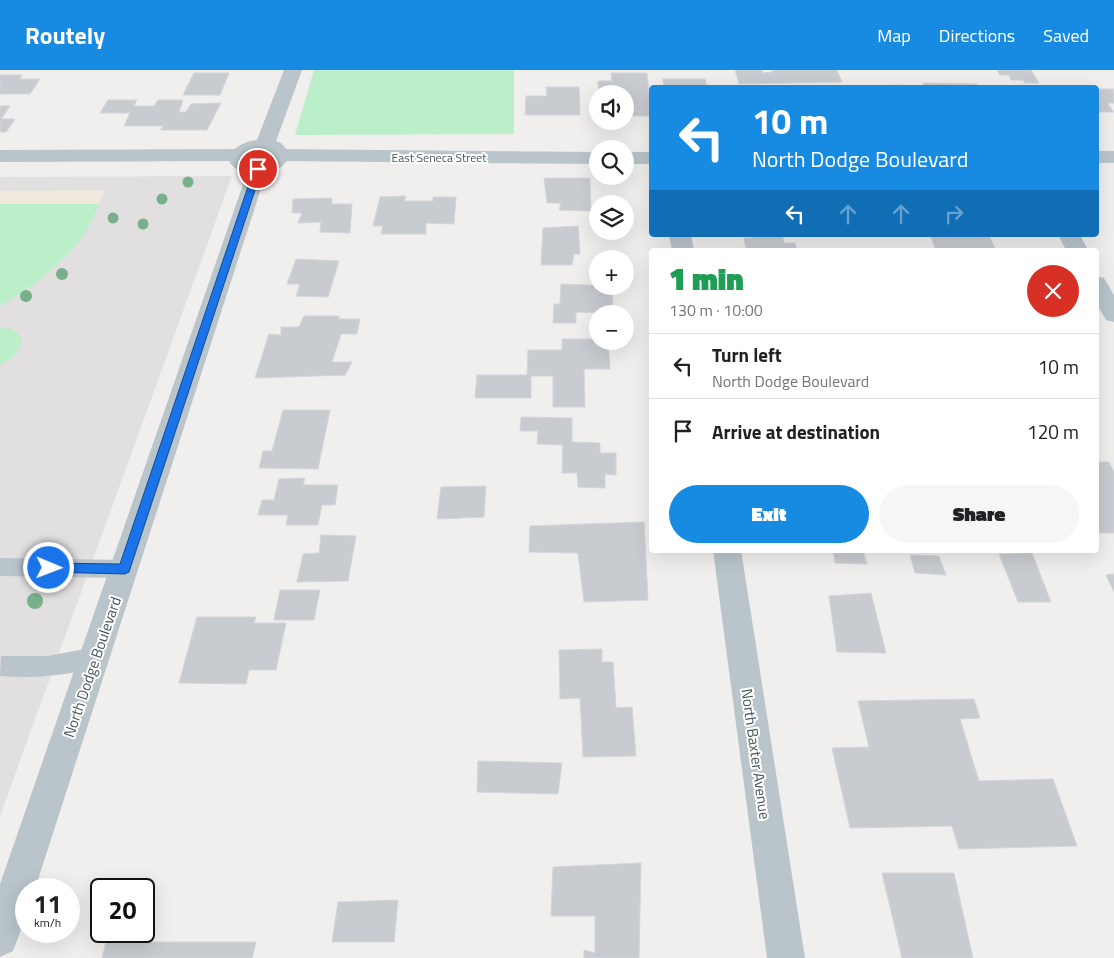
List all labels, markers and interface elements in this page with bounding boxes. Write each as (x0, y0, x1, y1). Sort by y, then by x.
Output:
text: Routely (25, 17, 105, 53)
text: Map (877, 22, 911, 49)
text: Directions (939, 22, 1015, 49)
text: Saved (1043, 22, 1089, 49)
map controls (589, 85, 634, 350)
button: sound (589, 85, 634, 130)
text: 10 m (752, 94, 828, 148)
icon: left (669, 105, 734, 170)
button: search (589, 140, 634, 185)
text: North Dodge Boulevard (752, 142, 968, 176)
pin (237, 148, 279, 190)
street label: East Seneca Street (392, 148, 487, 167)
icon: arrive (244, 155, 272, 183)
button: layers (589, 195, 634, 240)
icon: left (781, 200, 809, 228)
icon: ahead (834, 200, 862, 228)
icon: ahead (887, 200, 915, 228)
icon: right (940, 200, 968, 228)
button: + (589, 250, 634, 295)
text: 1 min (669, 256, 744, 302)
button: close (1027, 265, 1079, 317)
text: 130 m · 10:00 (669, 298, 763, 322)
button: − (589, 305, 634, 350)
text: Turn left (712, 340, 782, 369)
icon: left (669, 352, 697, 380)
text: 10 m (1038, 352, 1079, 381)
text: North Dodge Boulevard (712, 369, 869, 393)
icon: arrive (669, 417, 697, 445)
text: Arrive at destination (712, 417, 880, 446)
text: 120 m (1027, 417, 1079, 446)
button: Exit (669, 485, 869, 543)
button: Share (879, 485, 1079, 543)
position arrow (22, 541, 74, 593)
street label: North Dodge Boulevard (57, 594, 127, 740)
street label: North Baxter Avenue (735, 687, 777, 821)
speed limit sign: 20 (90, 878, 155, 943)
text: 11 (33, 885, 62, 923)
text: km/h (34, 913, 61, 932)

